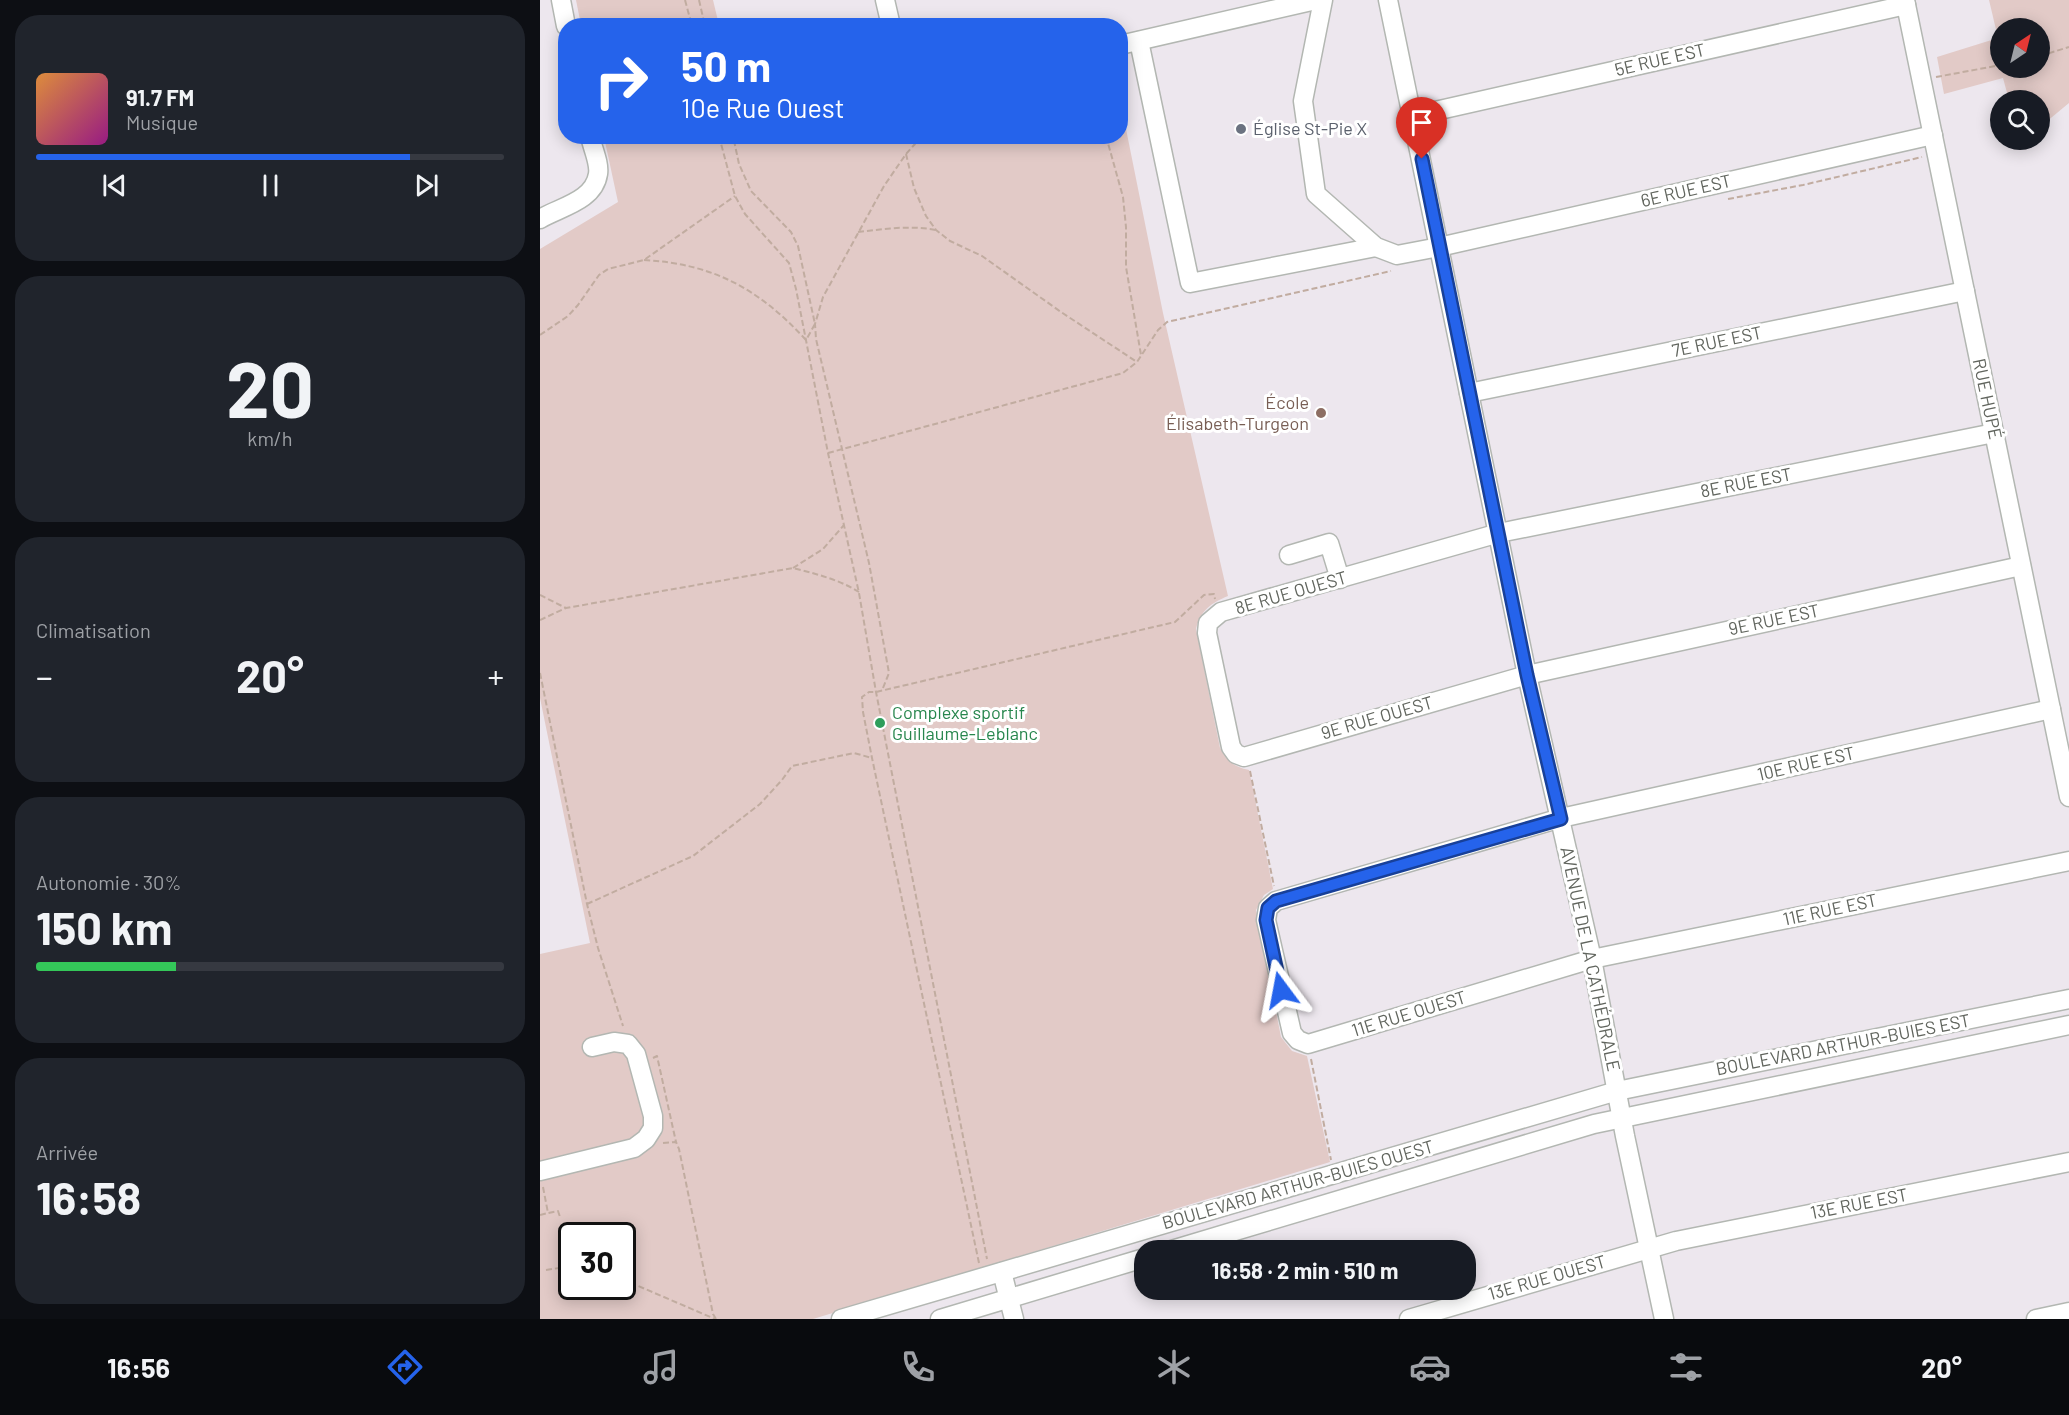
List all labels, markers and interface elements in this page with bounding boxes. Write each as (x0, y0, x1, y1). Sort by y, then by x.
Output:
north arrow (1990, 18, 2050, 78)
map controls (1990, 18, 2050, 150)
street label: 5E RUE EST (1612, 38, 1707, 80)
text: 50 m (681, 40, 771, 90)
icon: right (582, 42, 660, 120)
text: 91.7 FM (126, 84, 194, 110)
button: search (1990, 90, 2050, 150)
text: 10e Rue Ouest (681, 91, 845, 123)
pin (1396, 97, 1447, 159)
icon: arrive (1405, 106, 1438, 139)
text: Musique (126, 110, 198, 134)
place label: Église St-Pie X (1253, 117, 1367, 139)
marker: Église St-Pie X (1234, 122, 1248, 136)
icon: previous (98, 169, 131, 202)
icon: pause (254, 169, 287, 202)
icon: next (410, 169, 443, 202)
street label: 6E RUE EST (1638, 169, 1733, 211)
street label: 7E RUE EST (1670, 321, 1764, 361)
text: 20 (226, 340, 314, 434)
street label: RUE HUPÉ (1969, 356, 2007, 441)
place label: École Élisabeth-Turgeon (1166, 391, 1309, 434)
marker: École Élisabeth-Turgeon (1314, 406, 1328, 420)
text: km/h (247, 426, 293, 450)
street label: 8E RUE EST (1698, 462, 1793, 502)
street label: 8E RUE OUEST (1232, 566, 1349, 618)
street label: 9E RUE EST (1726, 599, 1821, 639)
text: Climatisation (36, 618, 151, 642)
text: 20° (236, 648, 304, 702)
text: − (36, 656, 53, 696)
text: + (488, 656, 504, 696)
street label: 9E RUE OUEST (1318, 691, 1435, 743)
place label: Complexe sportif Guillaume-Leblanc (892, 701, 1038, 744)
marker: Complexe sportif Guillaume-Leblanc (873, 716, 887, 730)
street label: 10E RUE EST (1755, 741, 1857, 785)
street label: AVENUE DE LA CATHÉDRALE (1556, 844, 1626, 1073)
text: Autonomie · 30% (36, 870, 181, 894)
street label: 11E RUE EST (1781, 888, 1879, 930)
text: 150 km (36, 900, 172, 954)
position arrow (1249, 958, 1313, 1022)
street label: 11E RUE OUEST (1349, 985, 1469, 1041)
street label: BOULEVARD ARTHUR-BUIES EST (1714, 1009, 1972, 1079)
street label: BOULEVARD ARTHUR-BUIES OUEST (1159, 1135, 1436, 1233)
text: Arrivée (36, 1140, 98, 1164)
text: 16:58 (36, 1170, 141, 1224)
street label: 13E RUE EST (1808, 1183, 1909, 1223)
speed limit sign: 30 (558, 1222, 636, 1300)
street label: 13E RUE OUEST (1485, 1250, 1608, 1304)
text: 16:58 · 2 min · 510 m (1212, 1257, 1398, 1283)
icon: directions (384, 1346, 426, 1388)
icon: music (640, 1346, 682, 1388)
icon: phone (897, 1346, 939, 1388)
icon: climate (1153, 1346, 1195, 1388)
icon: car (1409, 1346, 1451, 1388)
icon: filters (1665, 1346, 1707, 1388)
text: 16:56 (107, 1351, 170, 1383)
text: 20° (1921, 1351, 1962, 1383)

